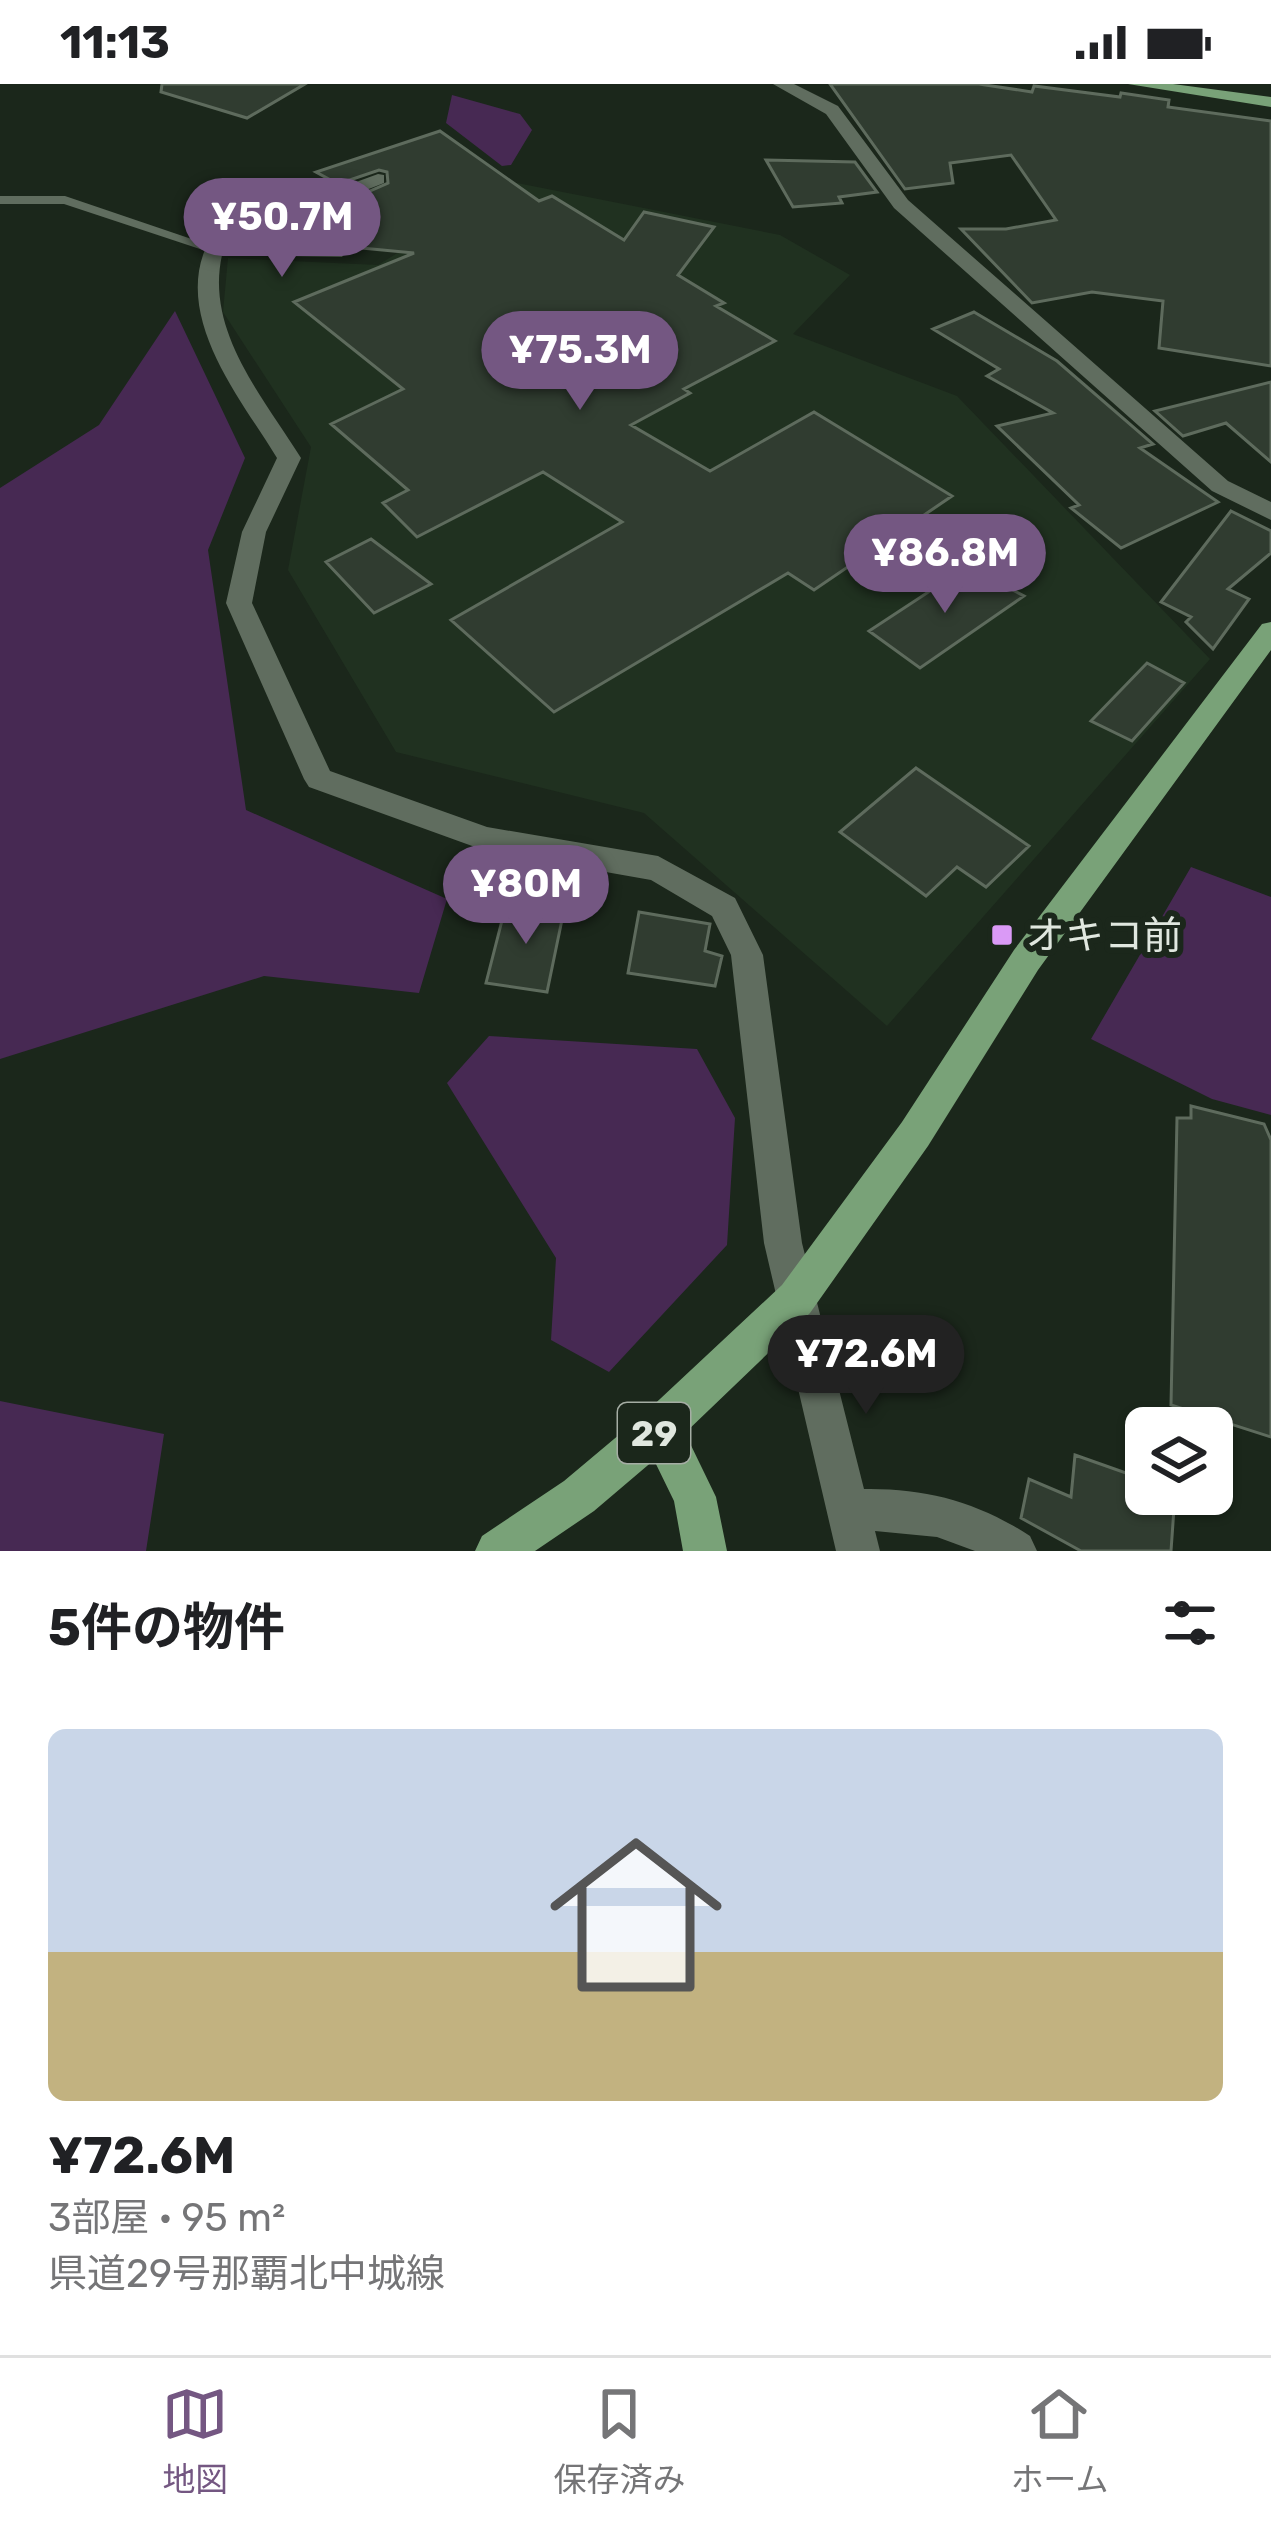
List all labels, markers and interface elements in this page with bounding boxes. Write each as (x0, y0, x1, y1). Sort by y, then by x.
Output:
text: 11:13 (60, 16, 170, 69)
pin: ¥50.7M (184, 178, 380, 280)
text: ¥50.7M (211, 194, 353, 240)
pin: ¥75.3M (482, 311, 678, 413)
text: ¥75.3M (508, 327, 652, 373)
pin: ¥86.8M (847, 514, 1043, 616)
text: ¥86.8M (871, 530, 1019, 576)
pin: ¥80M (455, 845, 597, 947)
text: ¥80M (470, 861, 582, 907)
place label: オキコ前 (1026, 913, 1182, 959)
marker: オキコ前 (989, 922, 1015, 948)
pin: ¥72.6M (768, 1315, 964, 1417)
text: ¥72.6M (794, 1331, 938, 1377)
road number: 29 (618, 1403, 690, 1463)
map controls (1125, 1407, 1233, 1515)
button: layers (1125, 1407, 1233, 1515)
icon: filters (1157, 1590, 1223, 1656)
text: 5件の物件 (48, 1597, 285, 1658)
icon: home (528, 1807, 744, 2023)
text: ¥72.6M (48, 2125, 235, 2186)
text: 3部屋 · 95 m² (48, 2195, 285, 2241)
text: 県道29号那覇北中城線 (48, 2251, 445, 2297)
tab: 地図 (162, 2381, 228, 2501)
tab: 保存済み (553, 2381, 685, 2501)
tab: ホーム (1010, 2381, 1108, 2501)

